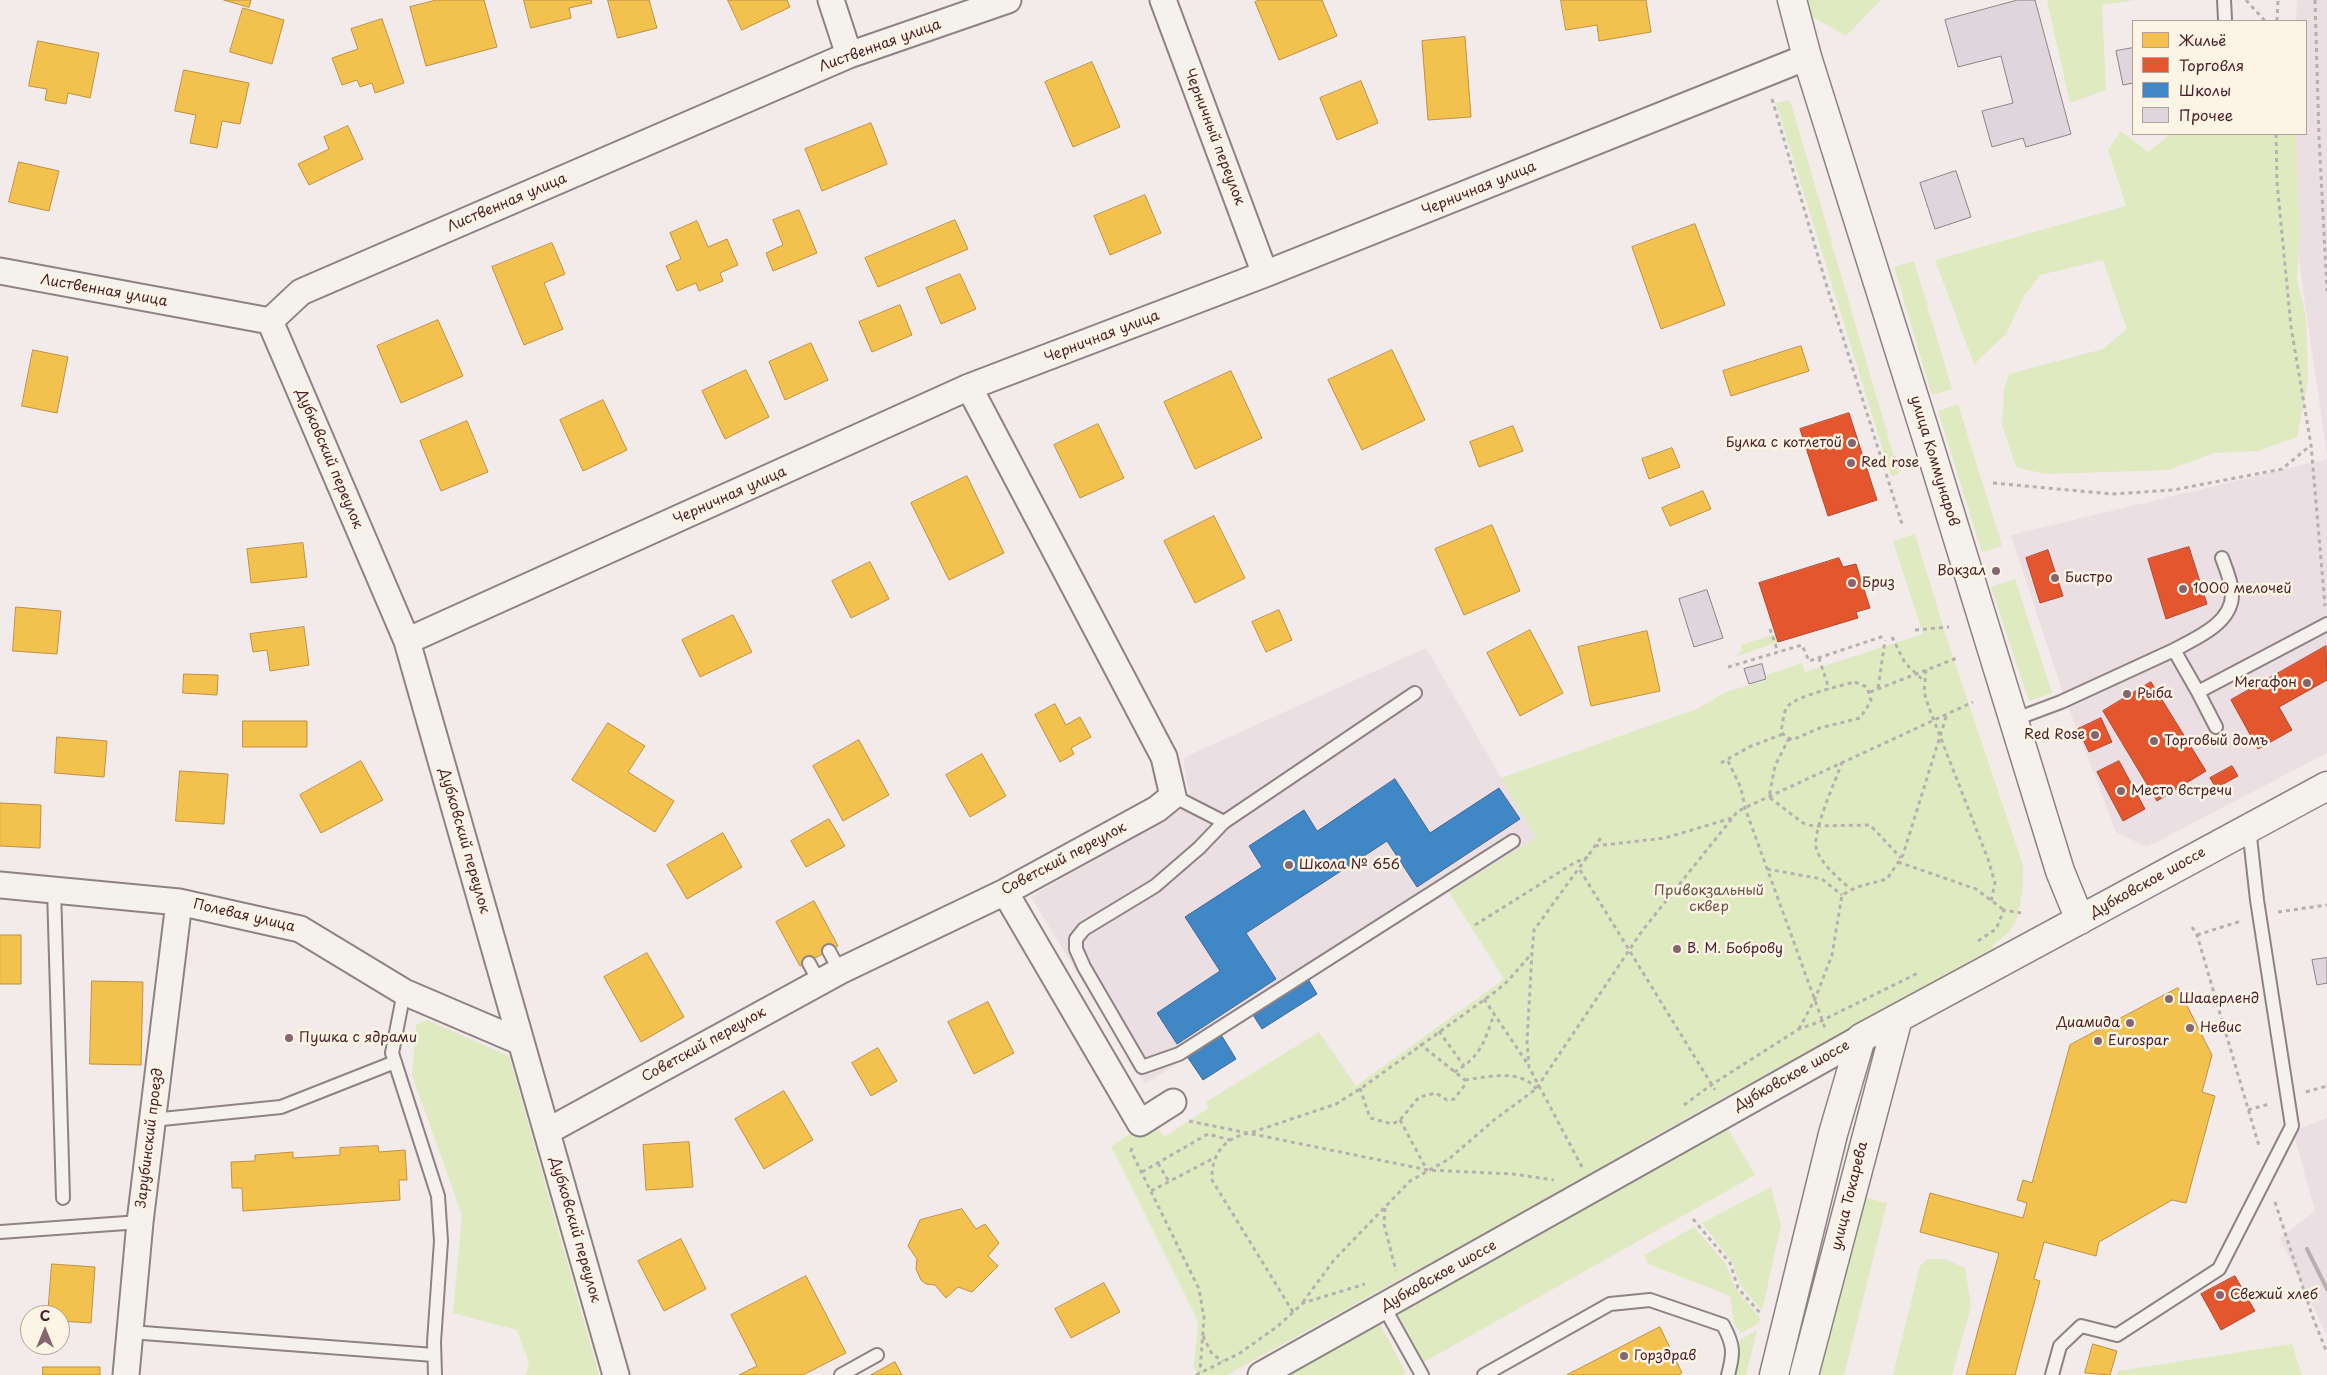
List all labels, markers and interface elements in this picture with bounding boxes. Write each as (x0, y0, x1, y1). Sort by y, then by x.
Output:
street label: Лиственная улица (817, 16, 943, 76)
legend (2132, 20, 2307, 135)
text: Жильё (2179, 28, 2226, 51)
text: Торговля (2179, 53, 2244, 76)
street label: Черничный переулок (1180, 66, 1248, 208)
text: Школы (2179, 78, 2231, 101)
text: Прочее (2179, 103, 2233, 126)
street label: Черничная улица (1419, 158, 1539, 220)
street label: Лиственная улица (445, 170, 569, 236)
street label: Лиственная улица (39, 272, 169, 310)
street label: Черничная улица (1042, 307, 1162, 367)
street label: Дубковский переулок (292, 387, 366, 531)
street label: улица Коммунаров (1906, 394, 1962, 528)
place label: Булка с котлетой (1726, 435, 1842, 451)
marker: Булка с котлетой (1846, 437, 1858, 449)
place label: Red rose (1861, 455, 1919, 471)
marker: Red rose (1845, 457, 1857, 469)
street label: Черничная улица (671, 464, 789, 528)
place label: Вокзал (1937, 563, 1986, 579)
marker: Вокзал (1990, 565, 2002, 577)
place label: Бистро (2065, 570, 2113, 586)
marker: Бистро (2049, 572, 2061, 584)
place label: Бриз (1862, 575, 1895, 591)
marker: Бриз (1846, 577, 1858, 589)
place label: 1000 мелочей (2193, 581, 2292, 597)
marker: 1000 мелочей (2177, 583, 2189, 595)
place label: Мегафон (2234, 675, 2297, 691)
marker: Мегафон (2301, 677, 2313, 689)
place label: Рыба (2137, 686, 2172, 702)
marker: Рыба (2121, 688, 2133, 700)
place label: Red Rose (2024, 727, 2085, 743)
marker: Red Rose (2089, 729, 2101, 741)
place label: Торговый домъ (2164, 733, 2268, 749)
marker: Торговый домъ (2148, 735, 2160, 747)
street label: Дубковский переулок (435, 766, 493, 916)
place label: Место встречи (2131, 783, 2232, 799)
marker: Место встречи (2115, 785, 2127, 797)
street label: Советский переулок (999, 819, 1129, 899)
street label: Дубковское шоссе (2087, 844, 2209, 922)
place label: Школа № 656 (1299, 857, 1400, 873)
marker: Школа № 656 (1283, 859, 1295, 871)
park label: Привокзальный сквер (1654, 883, 1764, 916)
street label: Полевая улица (192, 896, 296, 936)
place label: В. М. Боброву (1687, 941, 1783, 957)
marker: В. М. Боброву (1671, 943, 1683, 955)
place label: Шааерленд (2179, 991, 2259, 1007)
marker: Шааерленд (2163, 993, 2175, 1005)
street label: Советский переулок (639, 1004, 769, 1086)
place label: Диамида (2056, 1015, 2120, 1031)
marker: Диамида (2124, 1017, 2136, 1029)
place label: Невис (2200, 1020, 2242, 1036)
marker: Невис (2184, 1022, 2196, 1034)
place label: Пушка с ядрами (299, 1030, 417, 1046)
marker: Пушка с ядрами (283, 1032, 295, 1044)
place label: Eurospar (2108, 1033, 2169, 1049)
marker: Eurospar (2092, 1035, 2104, 1047)
street label: Дубковское шоссе (1731, 1037, 1853, 1115)
street label: Зарубинский проезд (133, 1067, 167, 1209)
street label: улица Токарева (1828, 1140, 1872, 1252)
street label: Дубковский переулок (546, 1155, 604, 1305)
street label: Дубковское шоссе (1378, 1237, 1500, 1315)
place label: Свежий хлеб (2230, 1287, 2318, 1303)
marker: Свежий хлеб (2214, 1289, 2226, 1301)
north arrow (20, 1305, 70, 1355)
text: С (40, 1305, 50, 1326)
place label: Горздрав (1634, 1348, 1696, 1364)
marker: Горздрав (1618, 1350, 1630, 1362)

